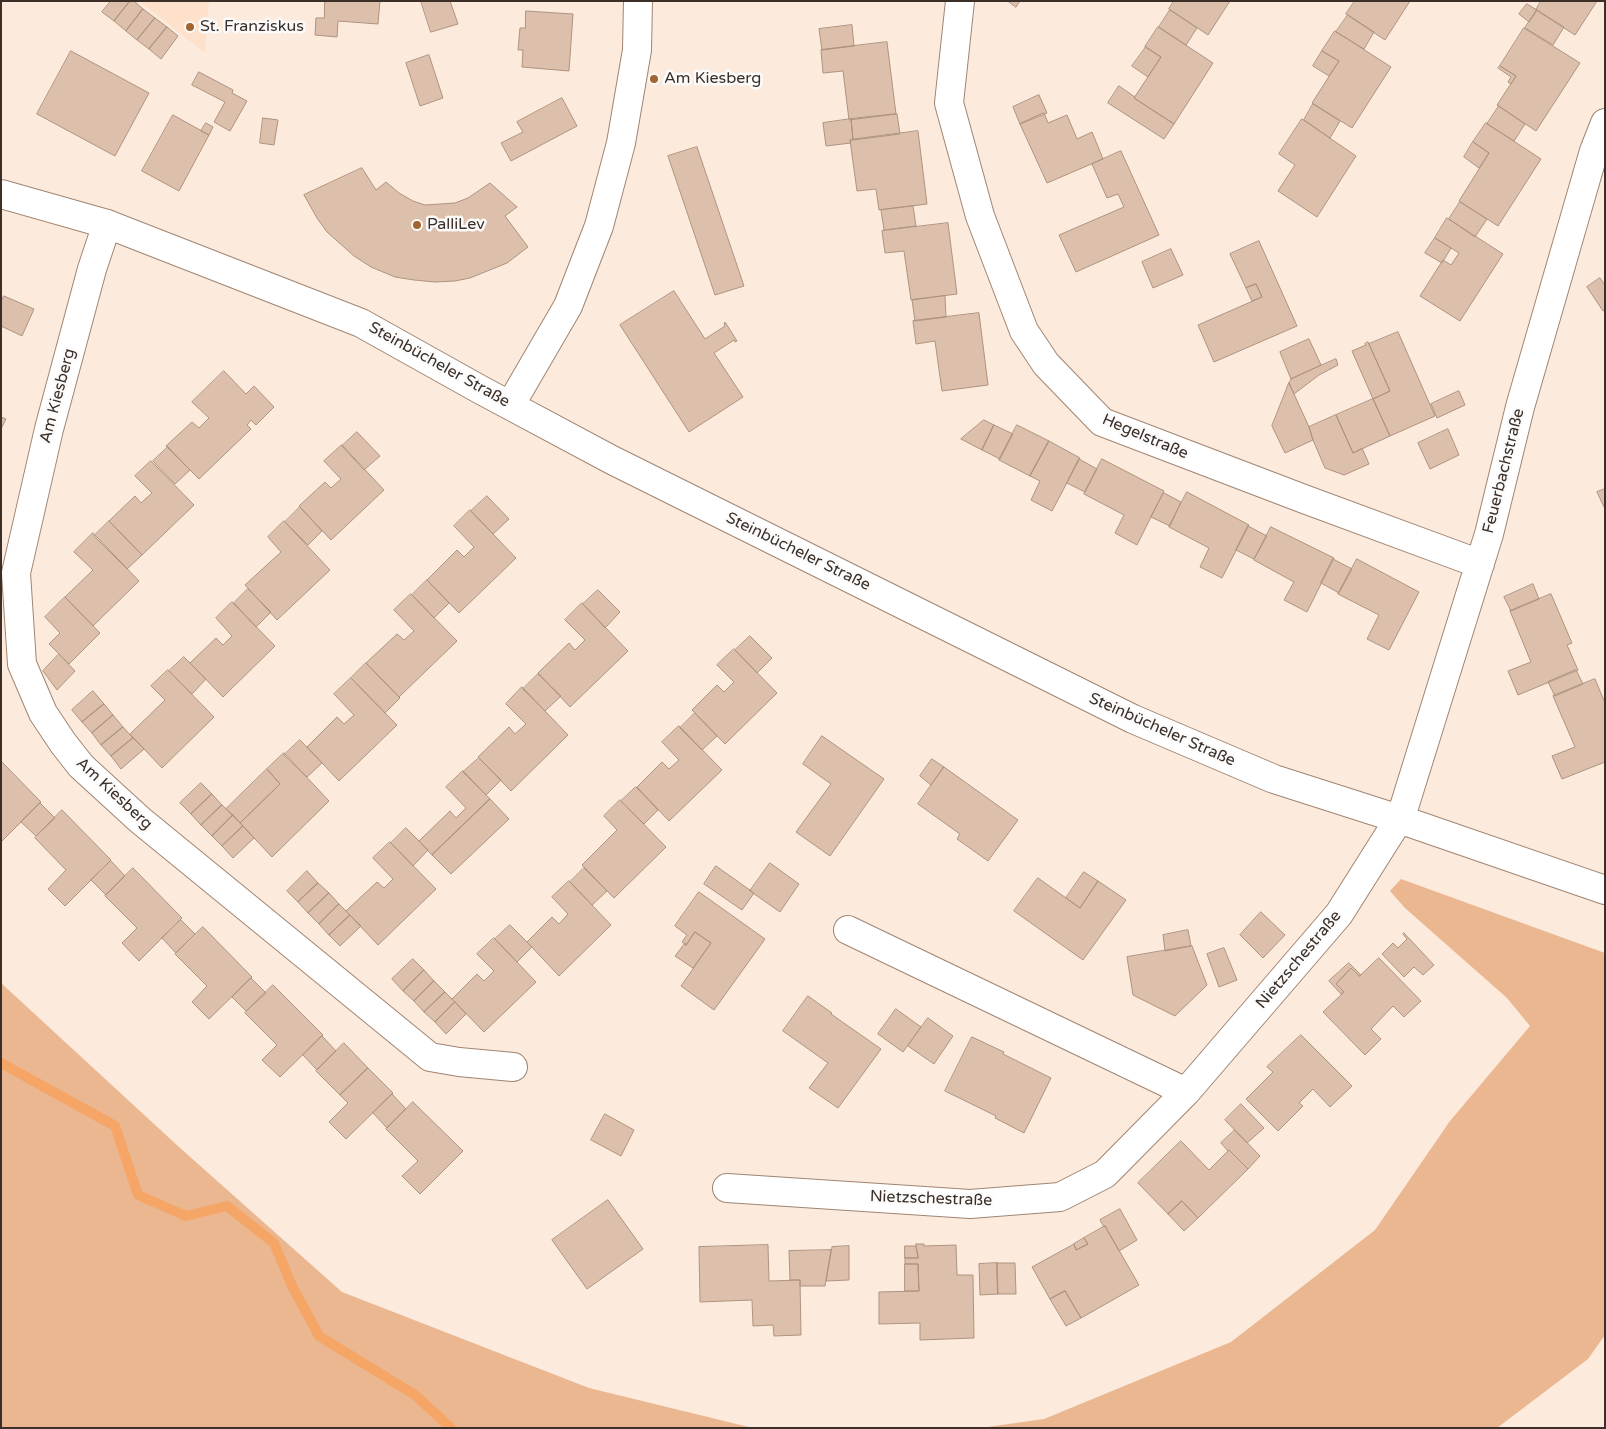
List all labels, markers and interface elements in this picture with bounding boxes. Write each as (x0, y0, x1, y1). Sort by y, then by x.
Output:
place label: St. Franziskus (200, 17, 304, 37)
marker: St. Franziskus (184, 21, 196, 33)
place label: Am Kiesberg (664, 69, 761, 89)
marker: Am Kiesberg (648, 73, 660, 85)
place label: PalliLev (427, 215, 485, 235)
marker: PalliLev (411, 219, 423, 231)
street label: Steinbücheler Straße (365, 318, 513, 412)
street label: Am Kiesberg (36, 347, 80, 445)
street label: Feuerbachstraße (1479, 407, 1529, 535)
street label: Hegelstraße (1099, 410, 1191, 464)
street label: Steinbücheler Straße (723, 509, 873, 595)
street label: Steinbücheler Straße (1086, 689, 1238, 771)
street label: Am Kiesberg (72, 754, 156, 834)
street label: Nietzschestraße (1252, 907, 1346, 1013)
street label: Nietzschestraße (869, 1187, 993, 1211)

